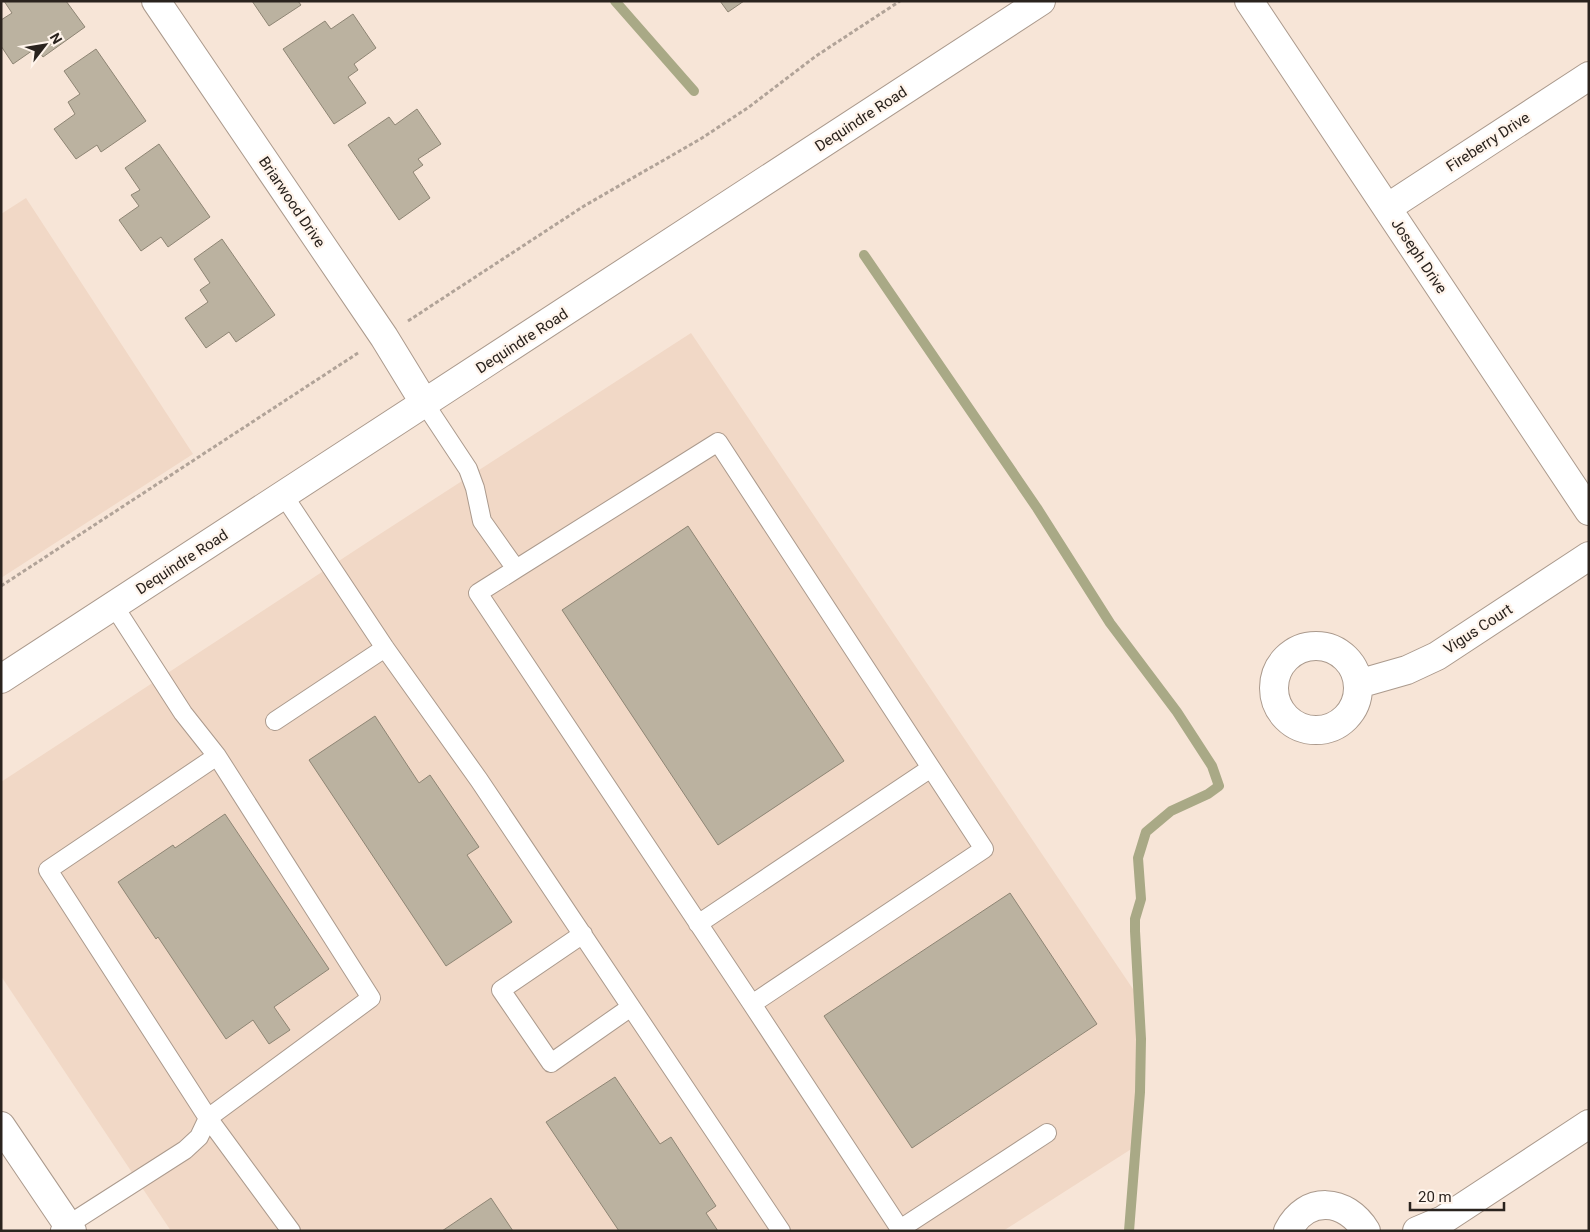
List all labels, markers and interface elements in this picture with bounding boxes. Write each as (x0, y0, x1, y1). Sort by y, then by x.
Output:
north arrow (20, 20, 70, 70)
text: N (47, 30, 66, 47)
street label: Dequindre Road (812, 83, 910, 155)
street label: Fireberry Drive (1443, 108, 1533, 176)
street label: Briarwood Drive (255, 153, 329, 251)
street label: Joseph Drive (1387, 215, 1451, 297)
street label: Dequindre Road (473, 305, 571, 377)
street label: Dequindre Road (133, 526, 231, 598)
street label: Vigus Court (1440, 600, 1516, 658)
scale bar (1410, 1180, 1504, 1212)
text: 20 m (1418, 1188, 1452, 1206)

